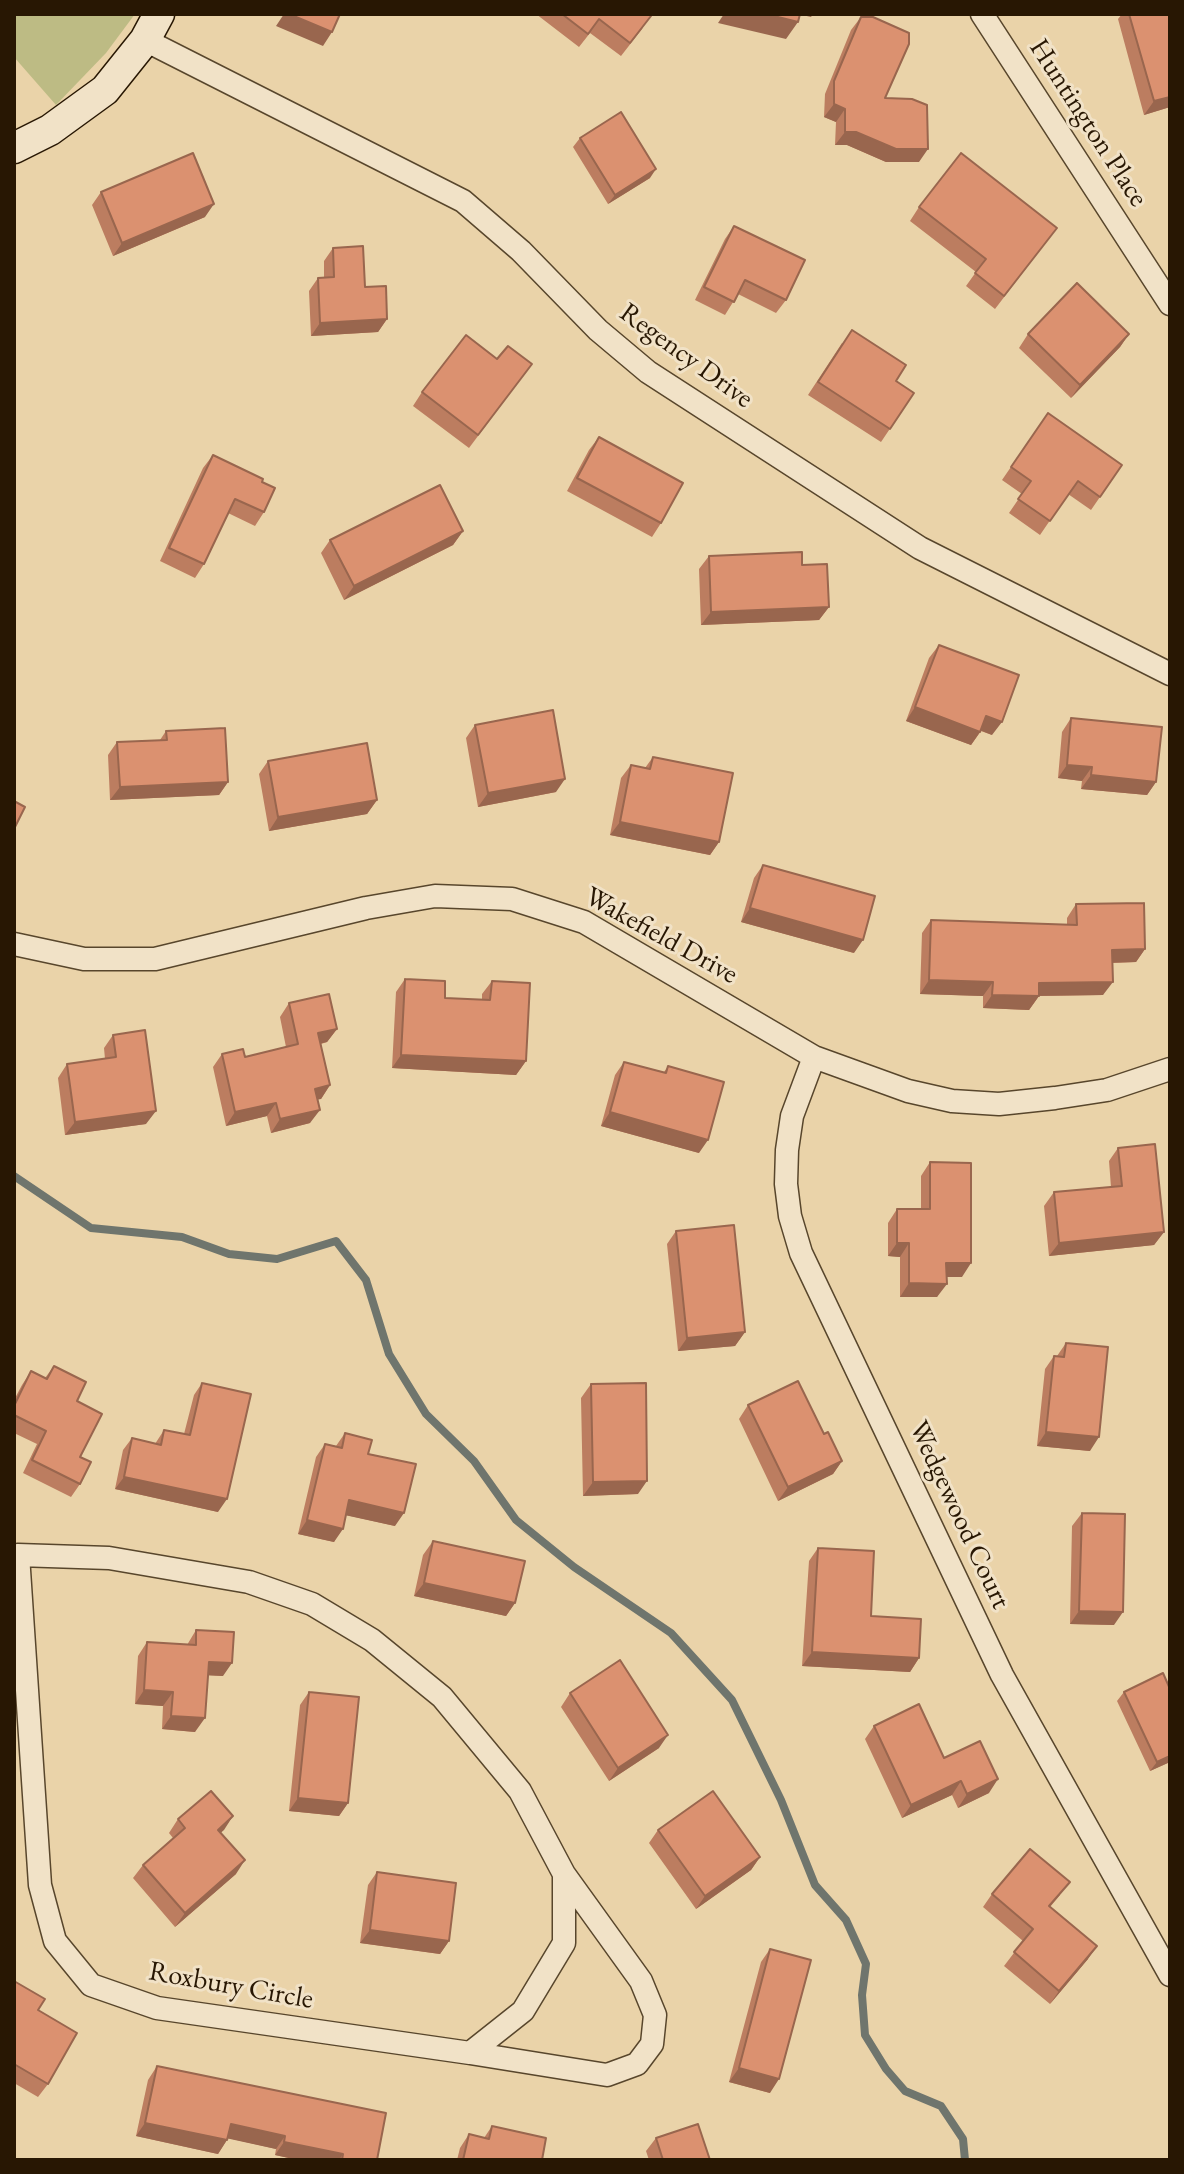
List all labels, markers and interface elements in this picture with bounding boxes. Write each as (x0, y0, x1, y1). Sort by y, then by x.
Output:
street label: Huntington Place (1021, 33, 1155, 213)
street label: Regency Drive (613, 296, 759, 416)
street label: Wakefield Drive (579, 880, 743, 992)
street label: Wedgewood Court (901, 1416, 1017, 1614)
street label: Roxbury Circle (146, 1955, 316, 2017)

